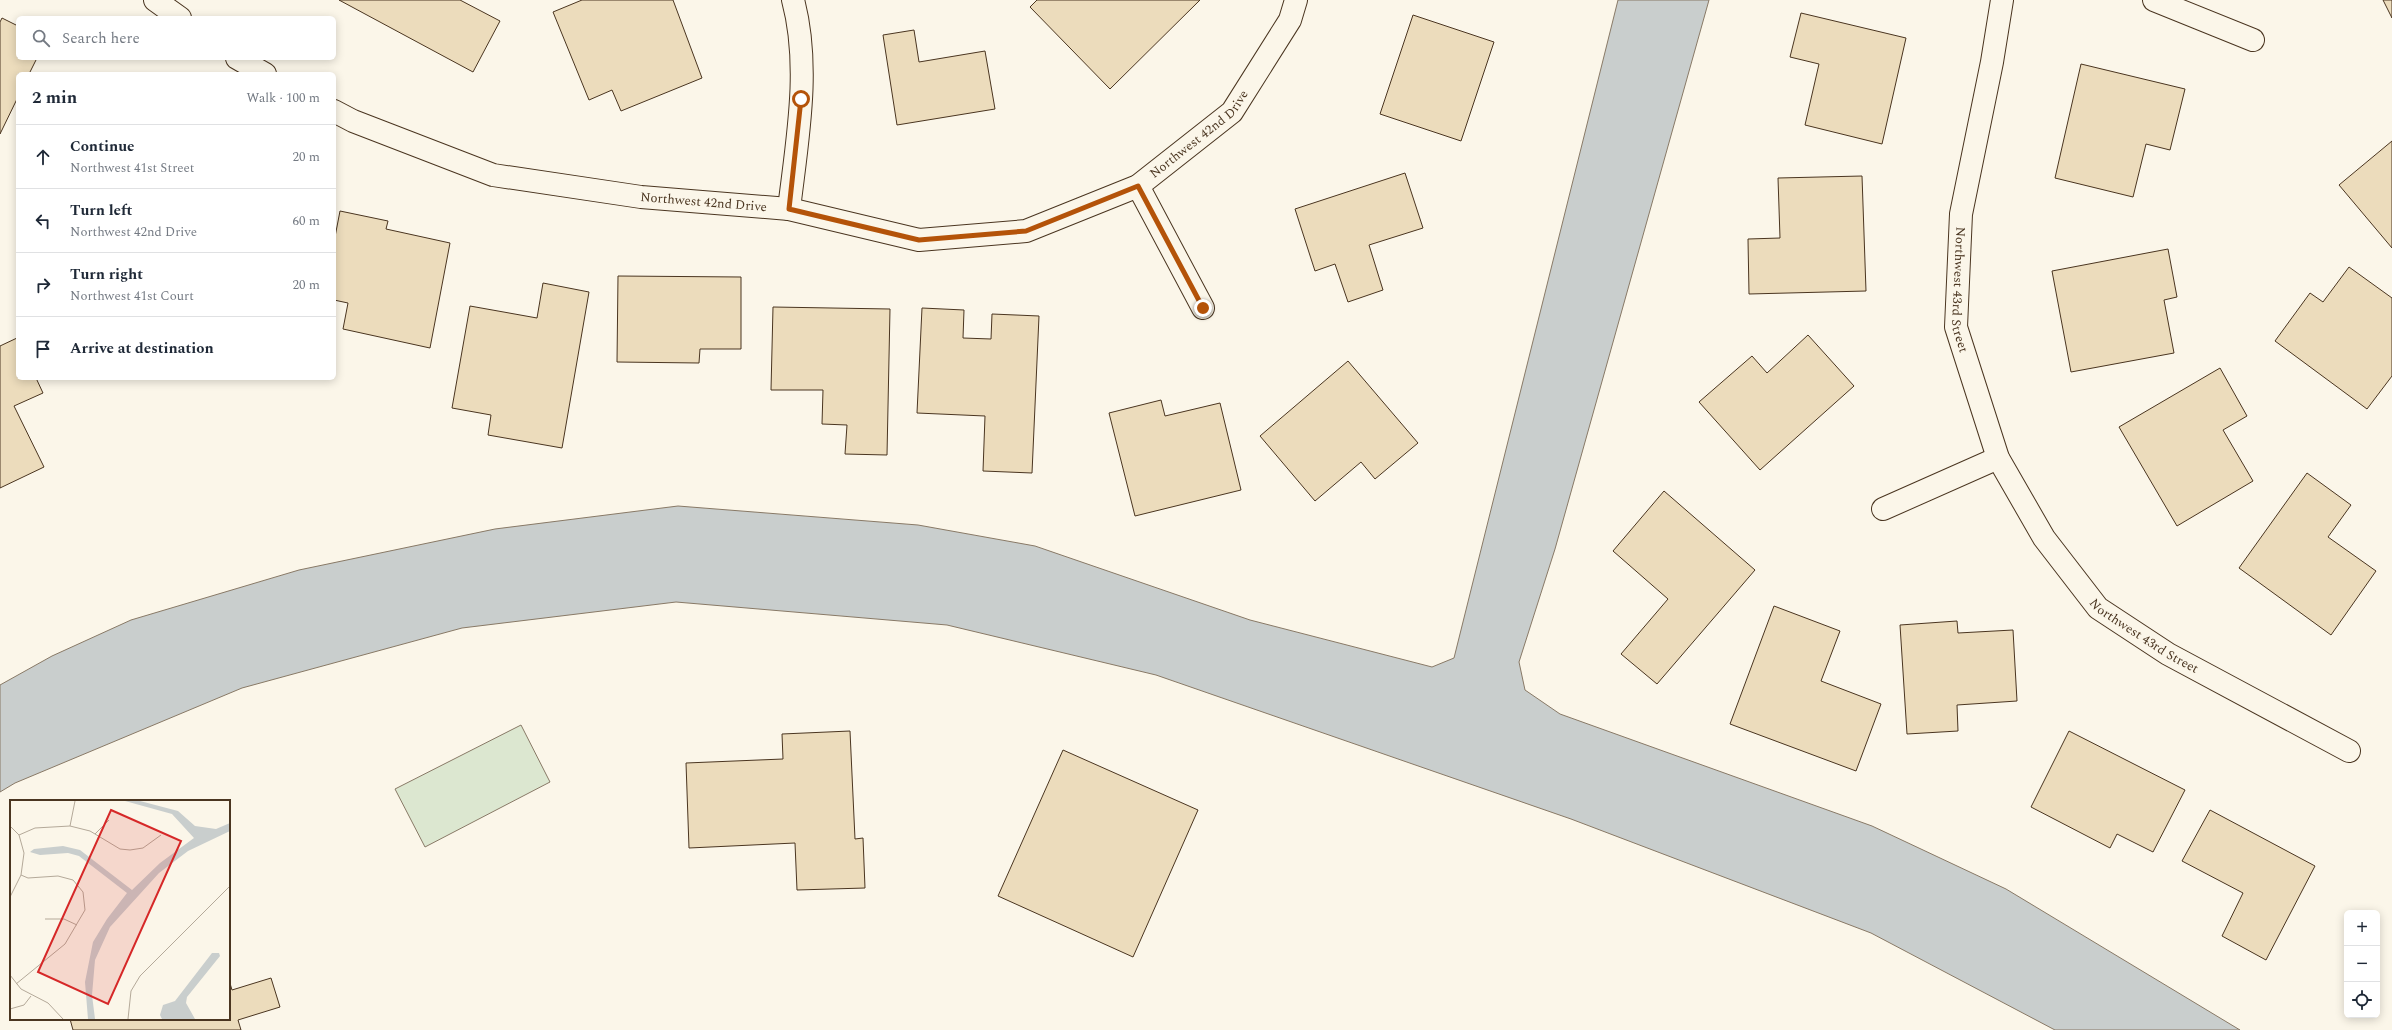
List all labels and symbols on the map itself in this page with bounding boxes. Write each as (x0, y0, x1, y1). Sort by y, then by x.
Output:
street label: Northwest 42nd Drive (1145, 86, 1254, 183)
route start (792, 90, 810, 108)
street label: Northwest 42nd Drive (640, 187, 768, 217)
street label: Northwest 43rd Street (1946, 226, 1974, 356)
route end (1194, 299, 1212, 317)
street label: Northwest 43rd Street (2084, 594, 2203, 679)
inset map (10, 800, 230, 1020)

